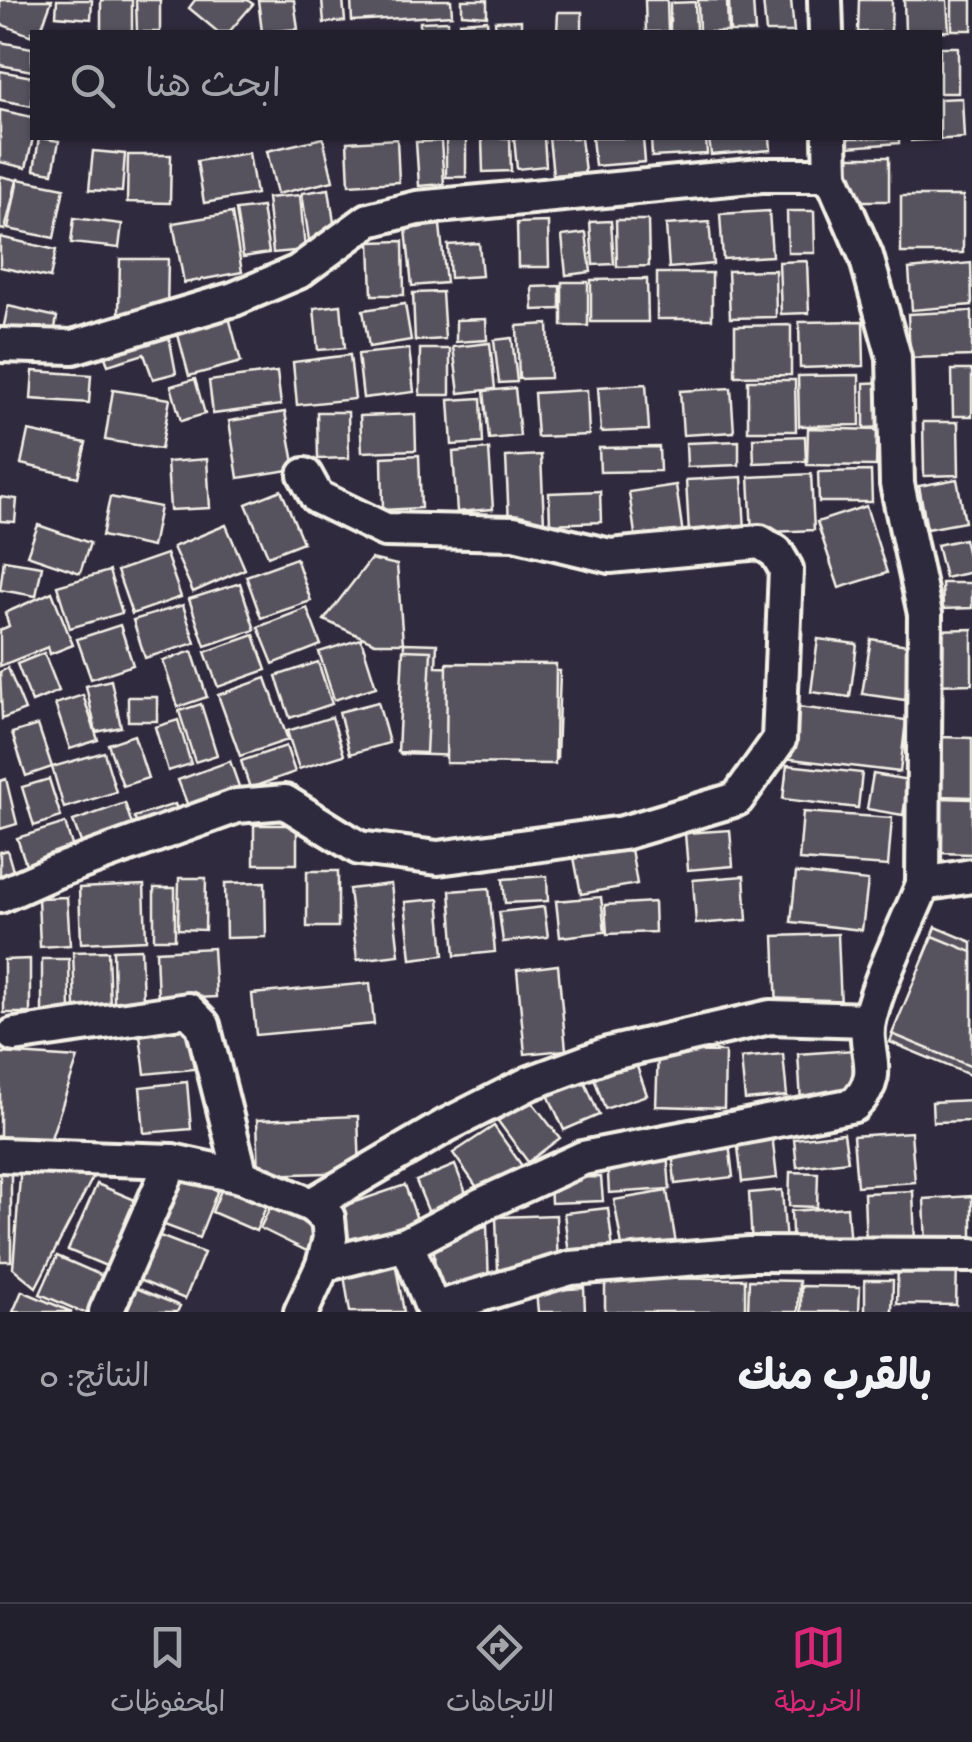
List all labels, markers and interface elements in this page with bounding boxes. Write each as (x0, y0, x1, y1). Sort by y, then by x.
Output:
search box (30, 30, 942, 140)
icon: search (65, 58, 120, 113)
text: ابحث هنا (145, 67, 281, 111)
text: بالقرب منك (738, 1357, 932, 1406)
text: النتائج: 0 (40, 1361, 150, 1399)
tab: المحفوظات (110, 1620, 226, 1726)
tab: الاتجاهات (446, 1620, 554, 1726)
tab: الخريطة (774, 1620, 862, 1726)

